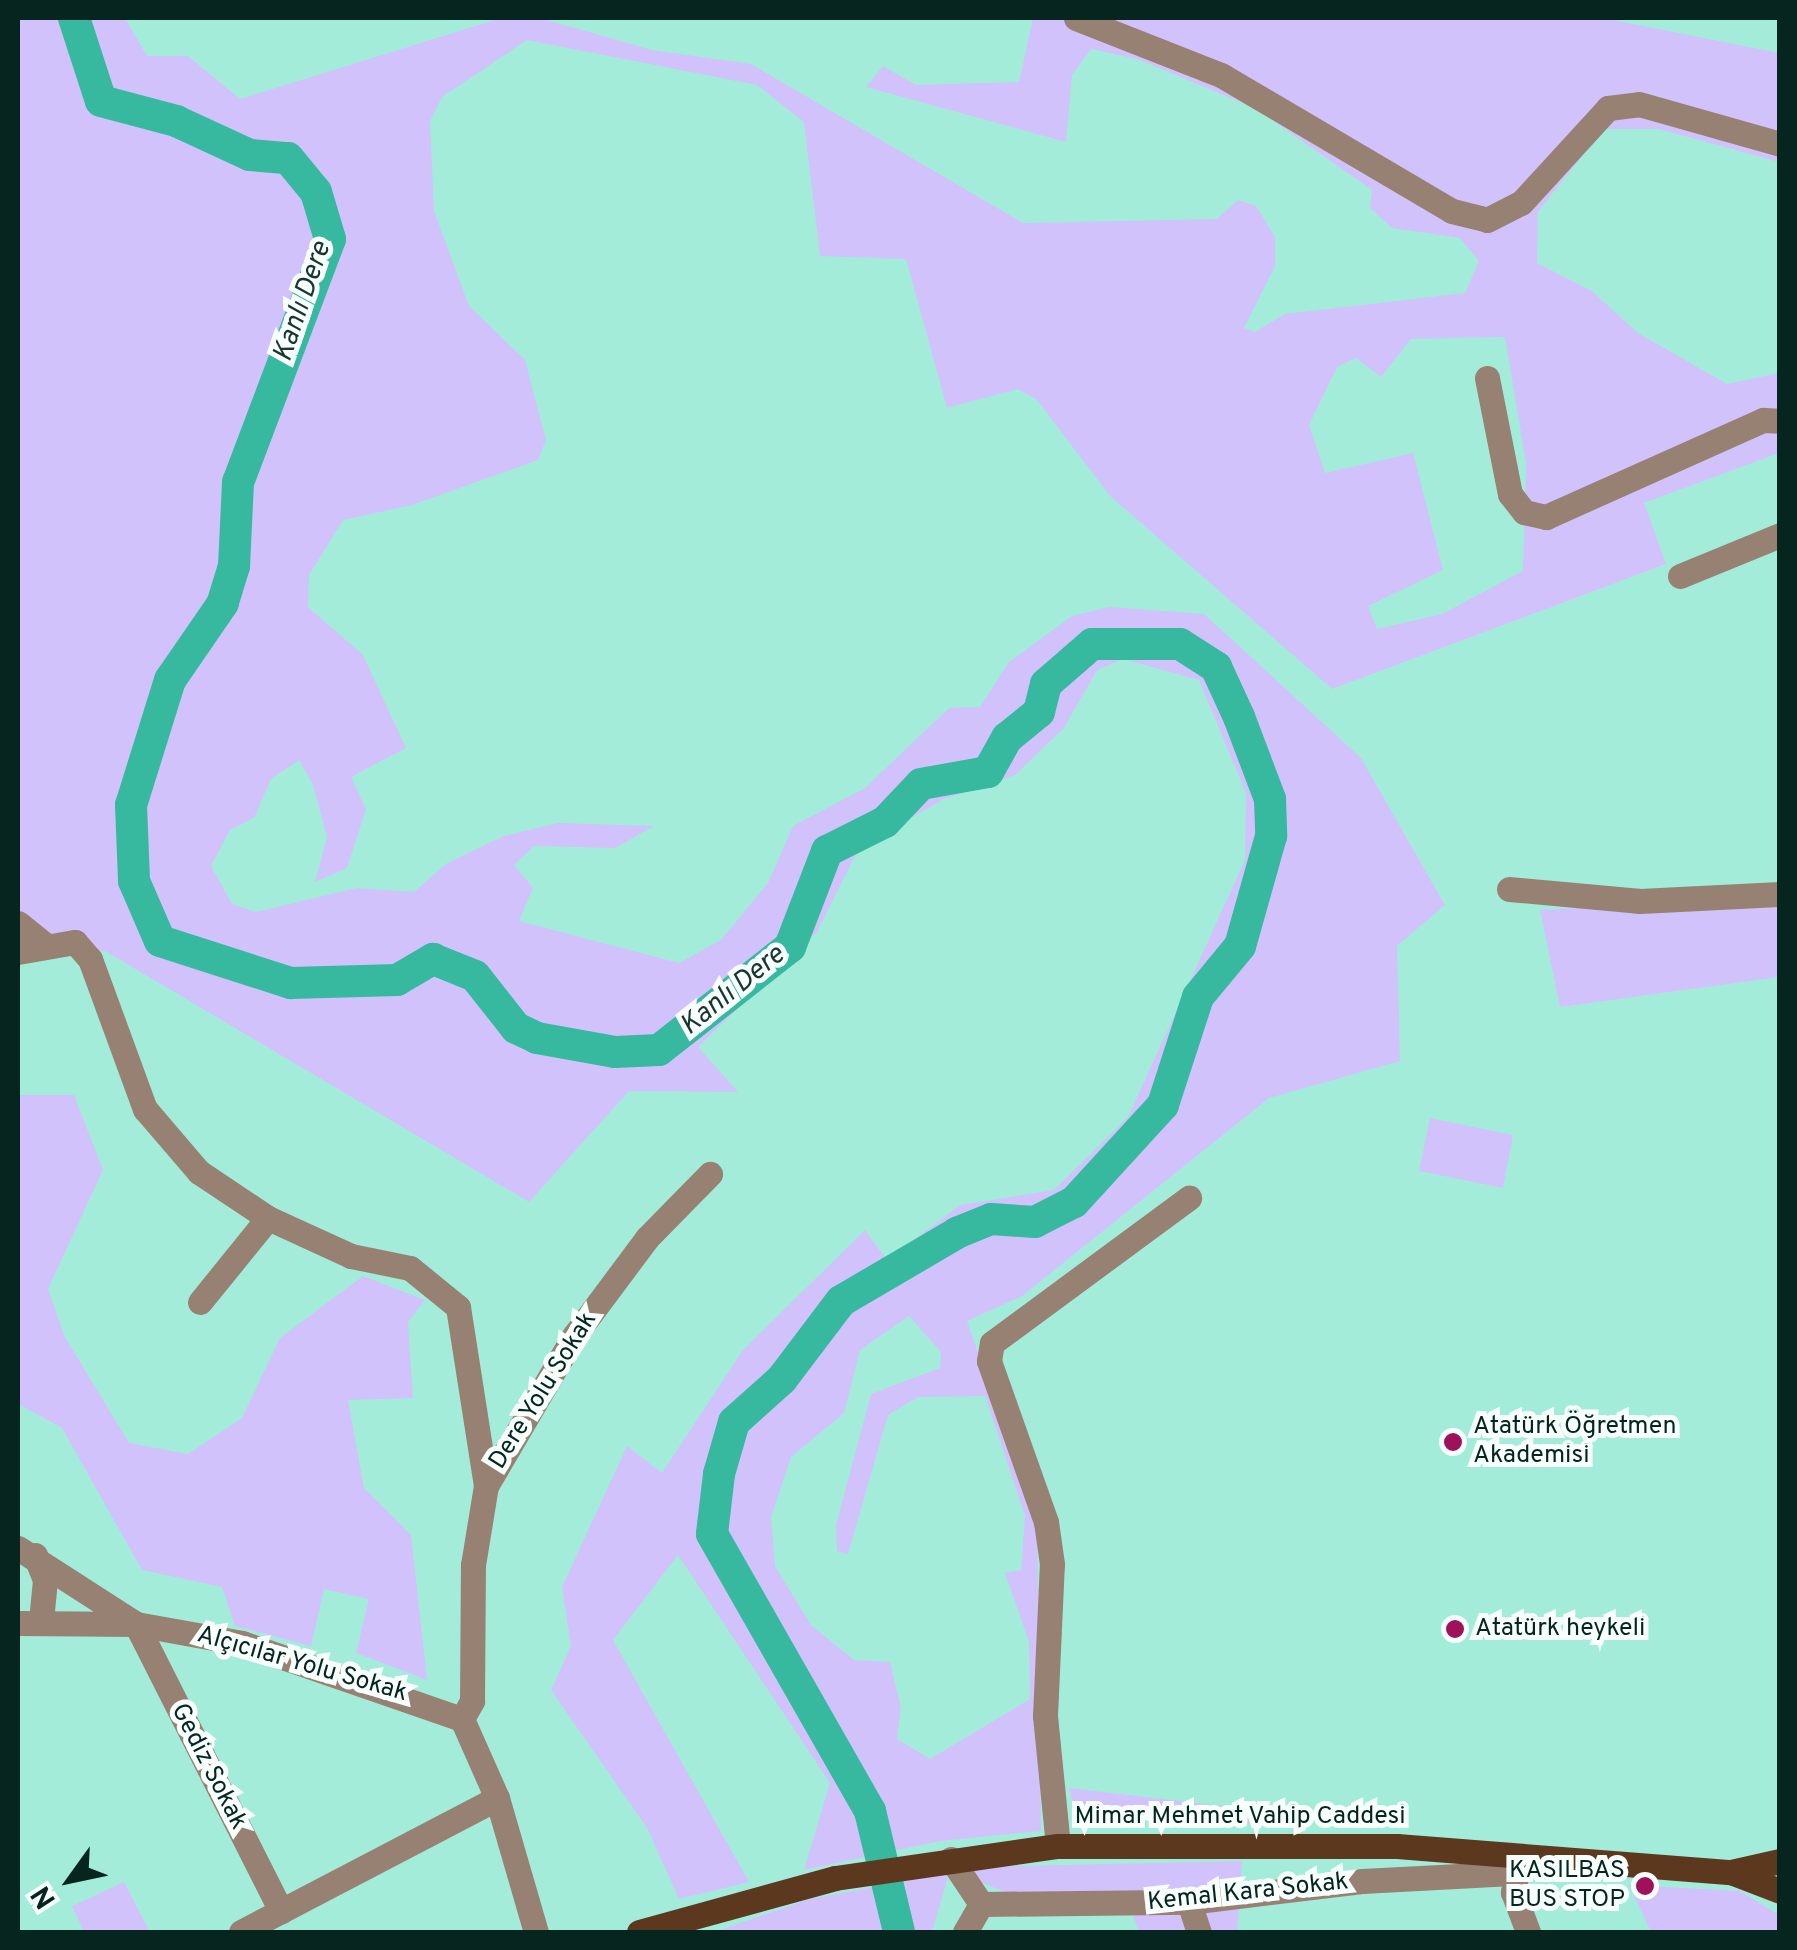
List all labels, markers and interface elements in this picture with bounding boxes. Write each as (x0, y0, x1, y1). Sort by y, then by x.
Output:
water label: Kanlı Dere (267, 238, 339, 366)
water label: Kanlı Dere (674, 939, 792, 1043)
street label: Dere Yolu Sokak (483, 1306, 605, 1476)
place label: Atatürk Öğretmen Akademisi (1473, 1413, 1676, 1472)
marker: Atatürk Öğretmen Akademisi (1442, 1431, 1464, 1453)
place label: Atatürk heykeli (1475, 1614, 1645, 1644)
marker: Atatürk heykeli (1444, 1618, 1466, 1640)
street label: Alçıcılar Yolu Sokak (193, 1620, 411, 1710)
street label: Gediz Sokak (163, 1699, 253, 1835)
street label: Mimar Mehmet Vahip Caddesi (1074, 1802, 1406, 1832)
north arrow (20, 1830, 120, 1930)
place label: KASILBAS BUS STOP (1509, 1857, 1625, 1916)
street label: Kemal Kara Sokak (1146, 1868, 1350, 1918)
marker: KASILBAS BUS STOP (1634, 1875, 1656, 1897)
text: N (24, 1878, 65, 1915)

